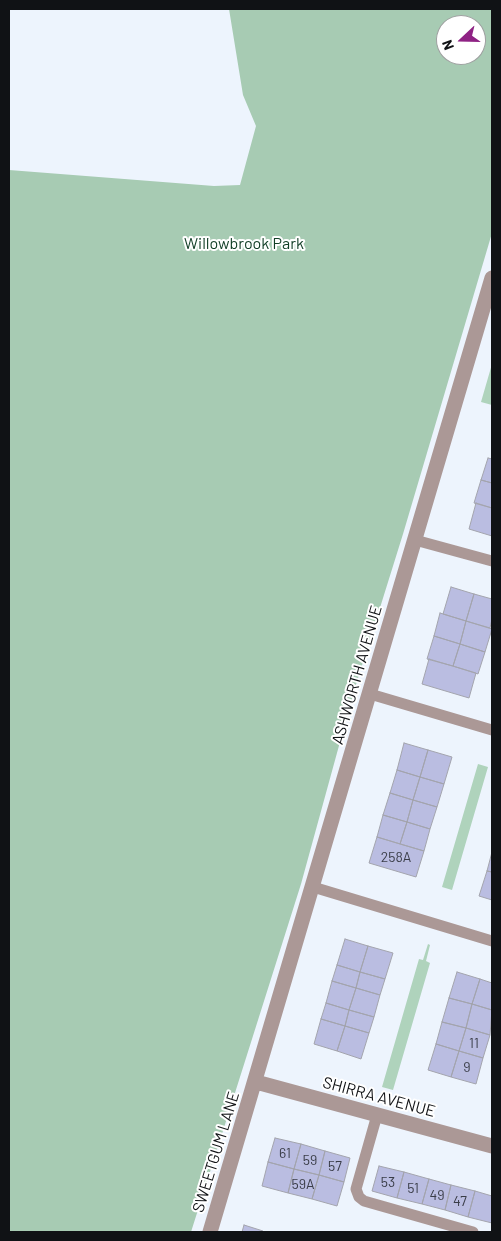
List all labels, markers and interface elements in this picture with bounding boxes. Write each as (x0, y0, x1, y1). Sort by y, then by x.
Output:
north arrow (436, 15, 486, 65)
text: N (438, 38, 457, 53)
park label: Willowbrook Park (184, 234, 304, 254)
street label: ASHWORTH AVENUE (328, 603, 386, 747)
house number: 258A (381, 849, 411, 865)
house number: 11 (469, 1035, 479, 1051)
house number: 9 (463, 1059, 471, 1075)
street label: SHIRRA AVENUE (321, 1073, 437, 1121)
street label: SWEETGUM LANE (189, 1089, 243, 1215)
house number: 61 (279, 1145, 291, 1161)
house number: 59 (303, 1152, 317, 1168)
house number: 57 (328, 1158, 342, 1174)
house number: 53 (381, 1174, 395, 1190)
house number: 59A (292, 1176, 314, 1192)
house number: 51 (407, 1180, 419, 1196)
house number: 49 (429, 1187, 445, 1203)
house number: 47 (453, 1193, 467, 1209)

